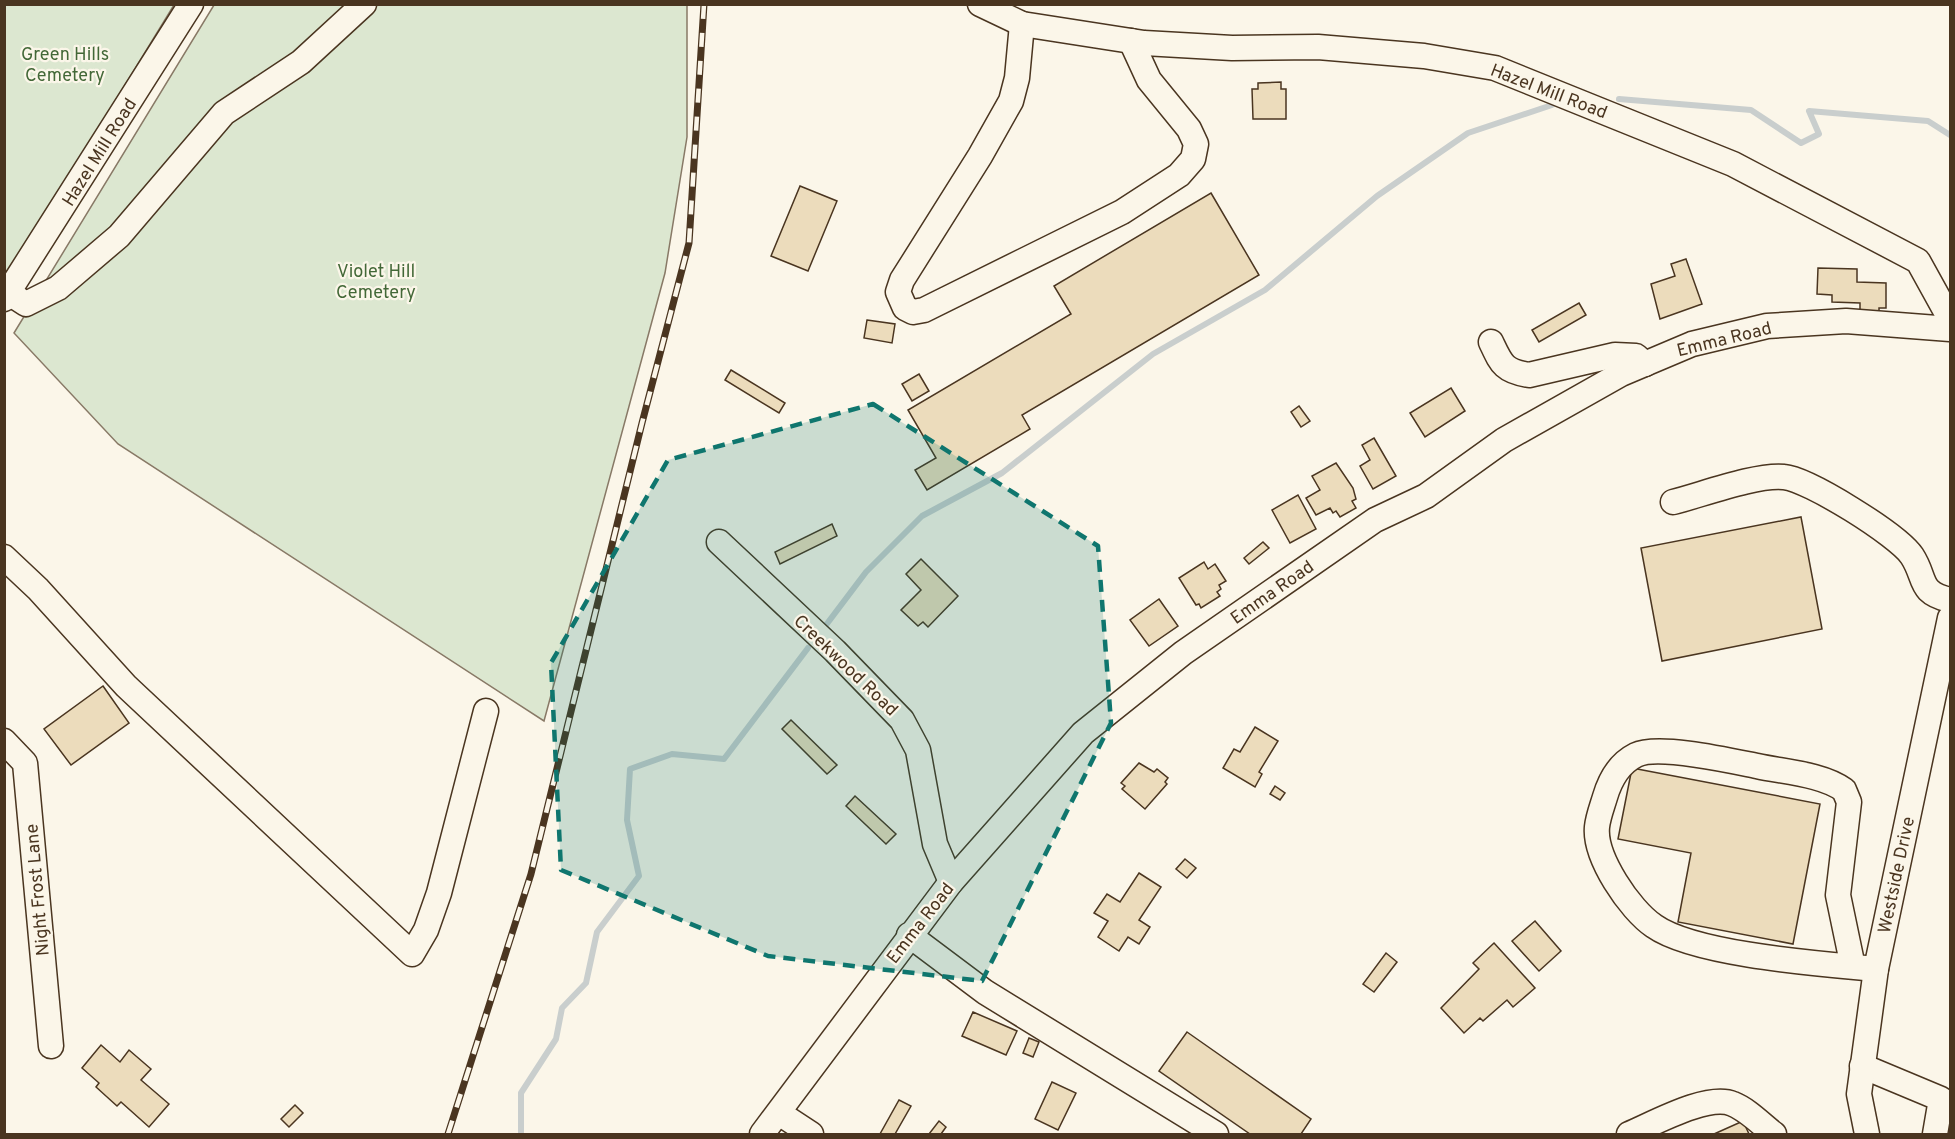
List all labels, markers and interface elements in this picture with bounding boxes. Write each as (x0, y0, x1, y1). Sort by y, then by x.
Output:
park label: Green Hills Cemetery (21, 44, 109, 88)
street label: Hazel Mill Road (1487, 60, 1610, 125)
street label: Hazel Mill Road (58, 94, 143, 211)
park label: Violet Hill Cemetery (336, 261, 416, 305)
street label: Emma Road (1675, 318, 1774, 363)
street label: Emma Road (1227, 556, 1319, 630)
street label: Creekwood Road (788, 610, 902, 722)
street label: Westside Drive (1874, 815, 1921, 936)
street label: Night Frost Lane (21, 823, 56, 957)
street label: Emma Road (882, 879, 960, 969)

